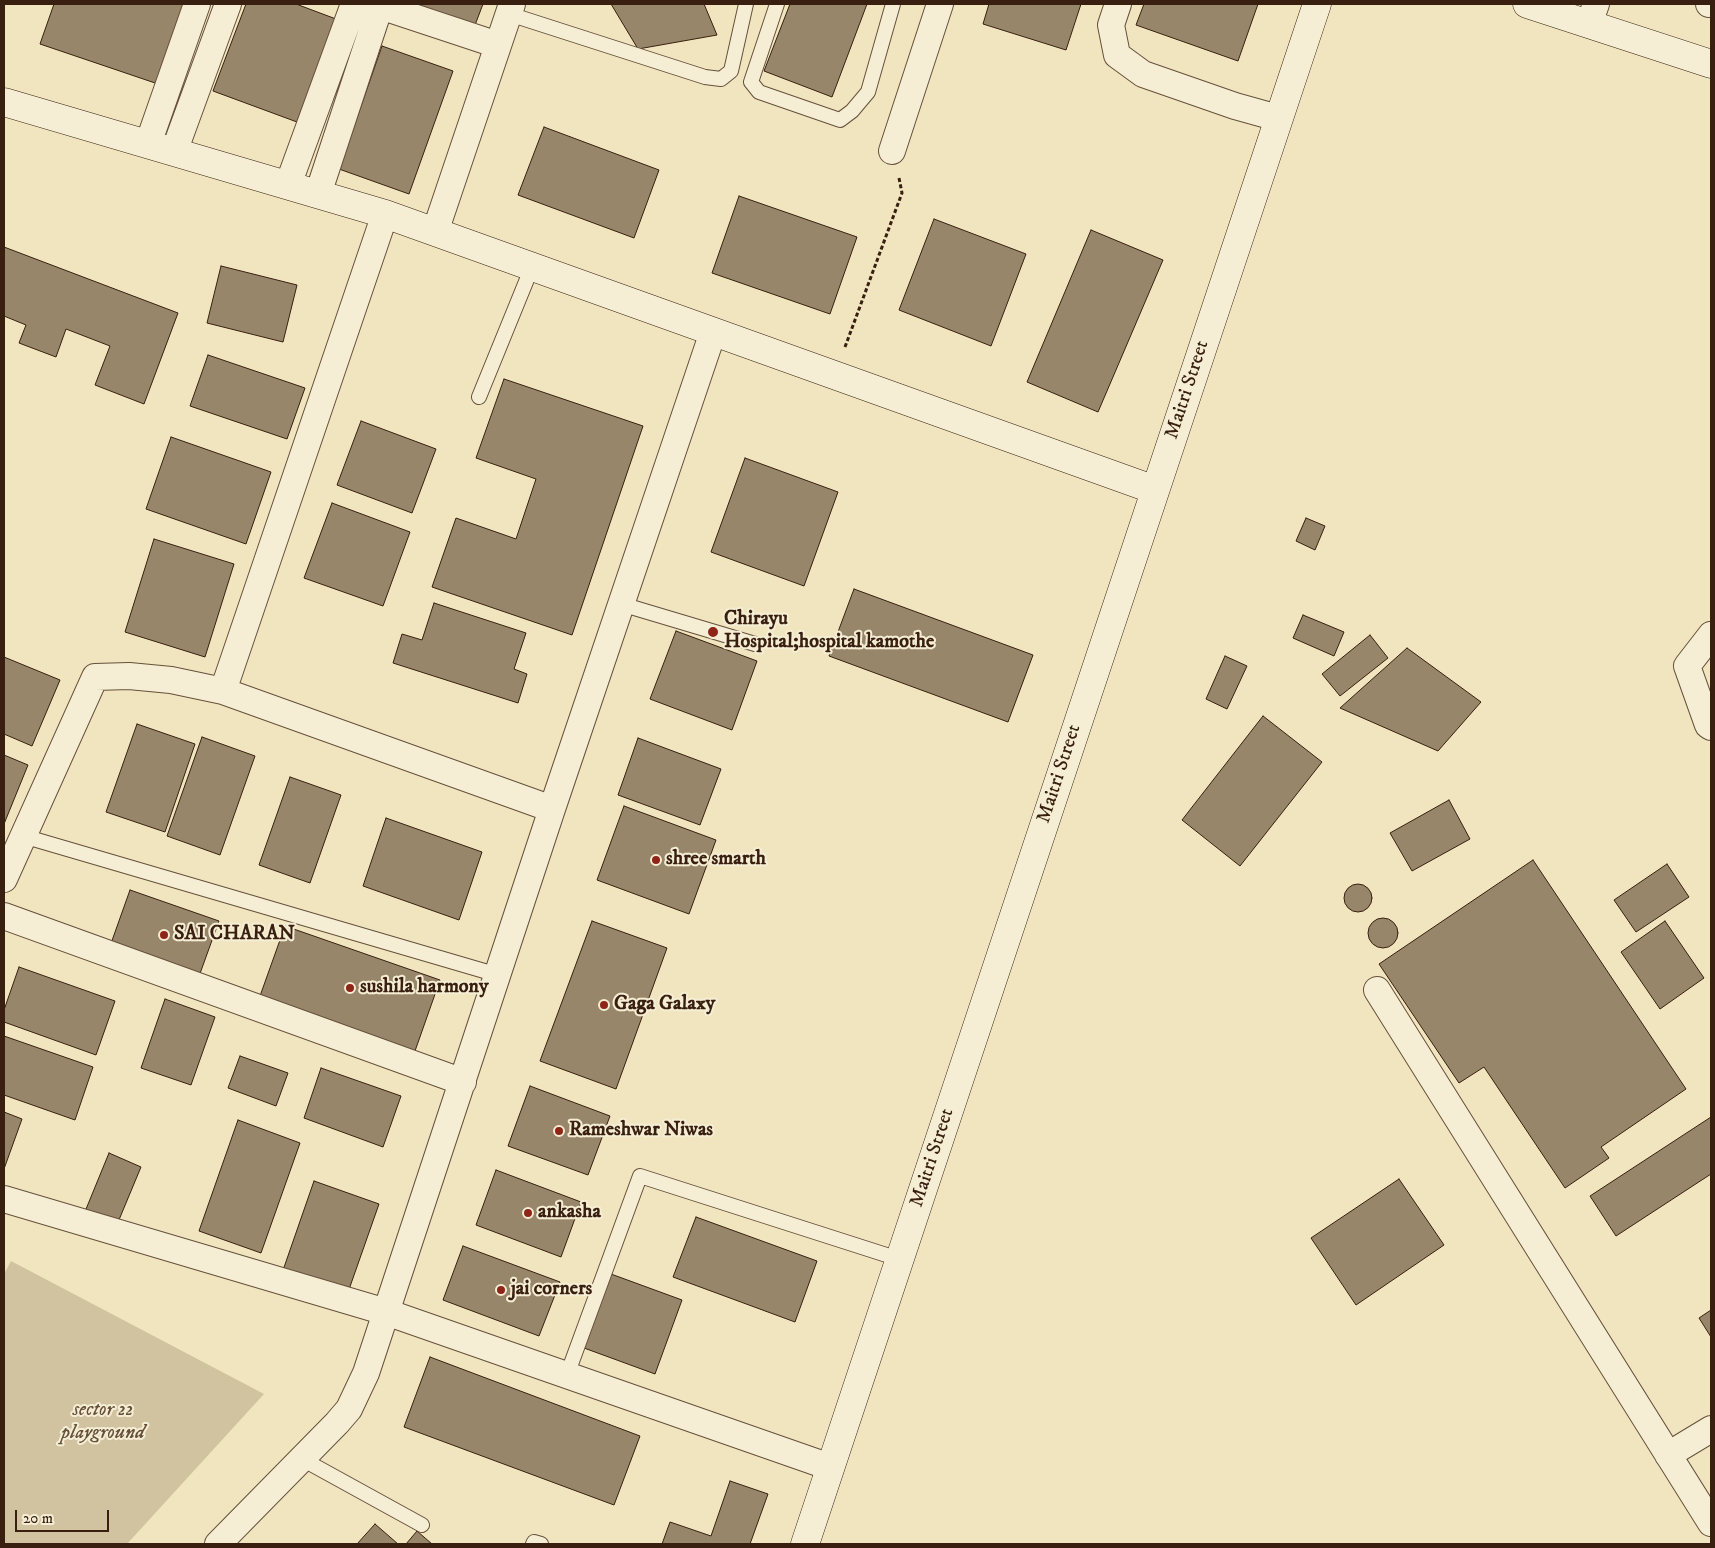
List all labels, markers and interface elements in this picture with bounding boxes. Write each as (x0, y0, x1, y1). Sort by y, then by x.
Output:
street label: Maitri Street (1161, 338, 1215, 442)
place label: Chirayu Hospital;hospital kamothe (724, 608, 934, 655)
marker: Chirayu Hospital;hospital kamothe (706, 625, 720, 639)
street label: Maitri Street (1033, 722, 1087, 826)
place label: shree smarth (666, 848, 766, 872)
marker: shree smarth (650, 854, 662, 866)
place label: SAI CHARAN (174, 923, 295, 947)
marker: SAI CHARAN (158, 929, 170, 941)
place label: sushila harmony (360, 976, 488, 1000)
marker: sushila harmony (344, 982, 356, 994)
place label: Gaga Galaxy (614, 993, 715, 1017)
marker: Gaga Galaxy (598, 999, 610, 1011)
street label: Maitri Street (906, 1106, 960, 1210)
place label: Rameshwar Niwas (569, 1119, 713, 1143)
marker: Rameshwar Niwas (553, 1125, 565, 1137)
place label: ankasha (538, 1201, 601, 1225)
marker: ankasha (522, 1207, 534, 1219)
place label: jai corners (511, 1278, 592, 1302)
marker: jai corners (495, 1284, 507, 1296)
park label: sector 22 playground (61, 1399, 145, 1446)
scale bar (18, 1500, 111, 1532)
text: 20 m (23, 1509, 53, 1528)

